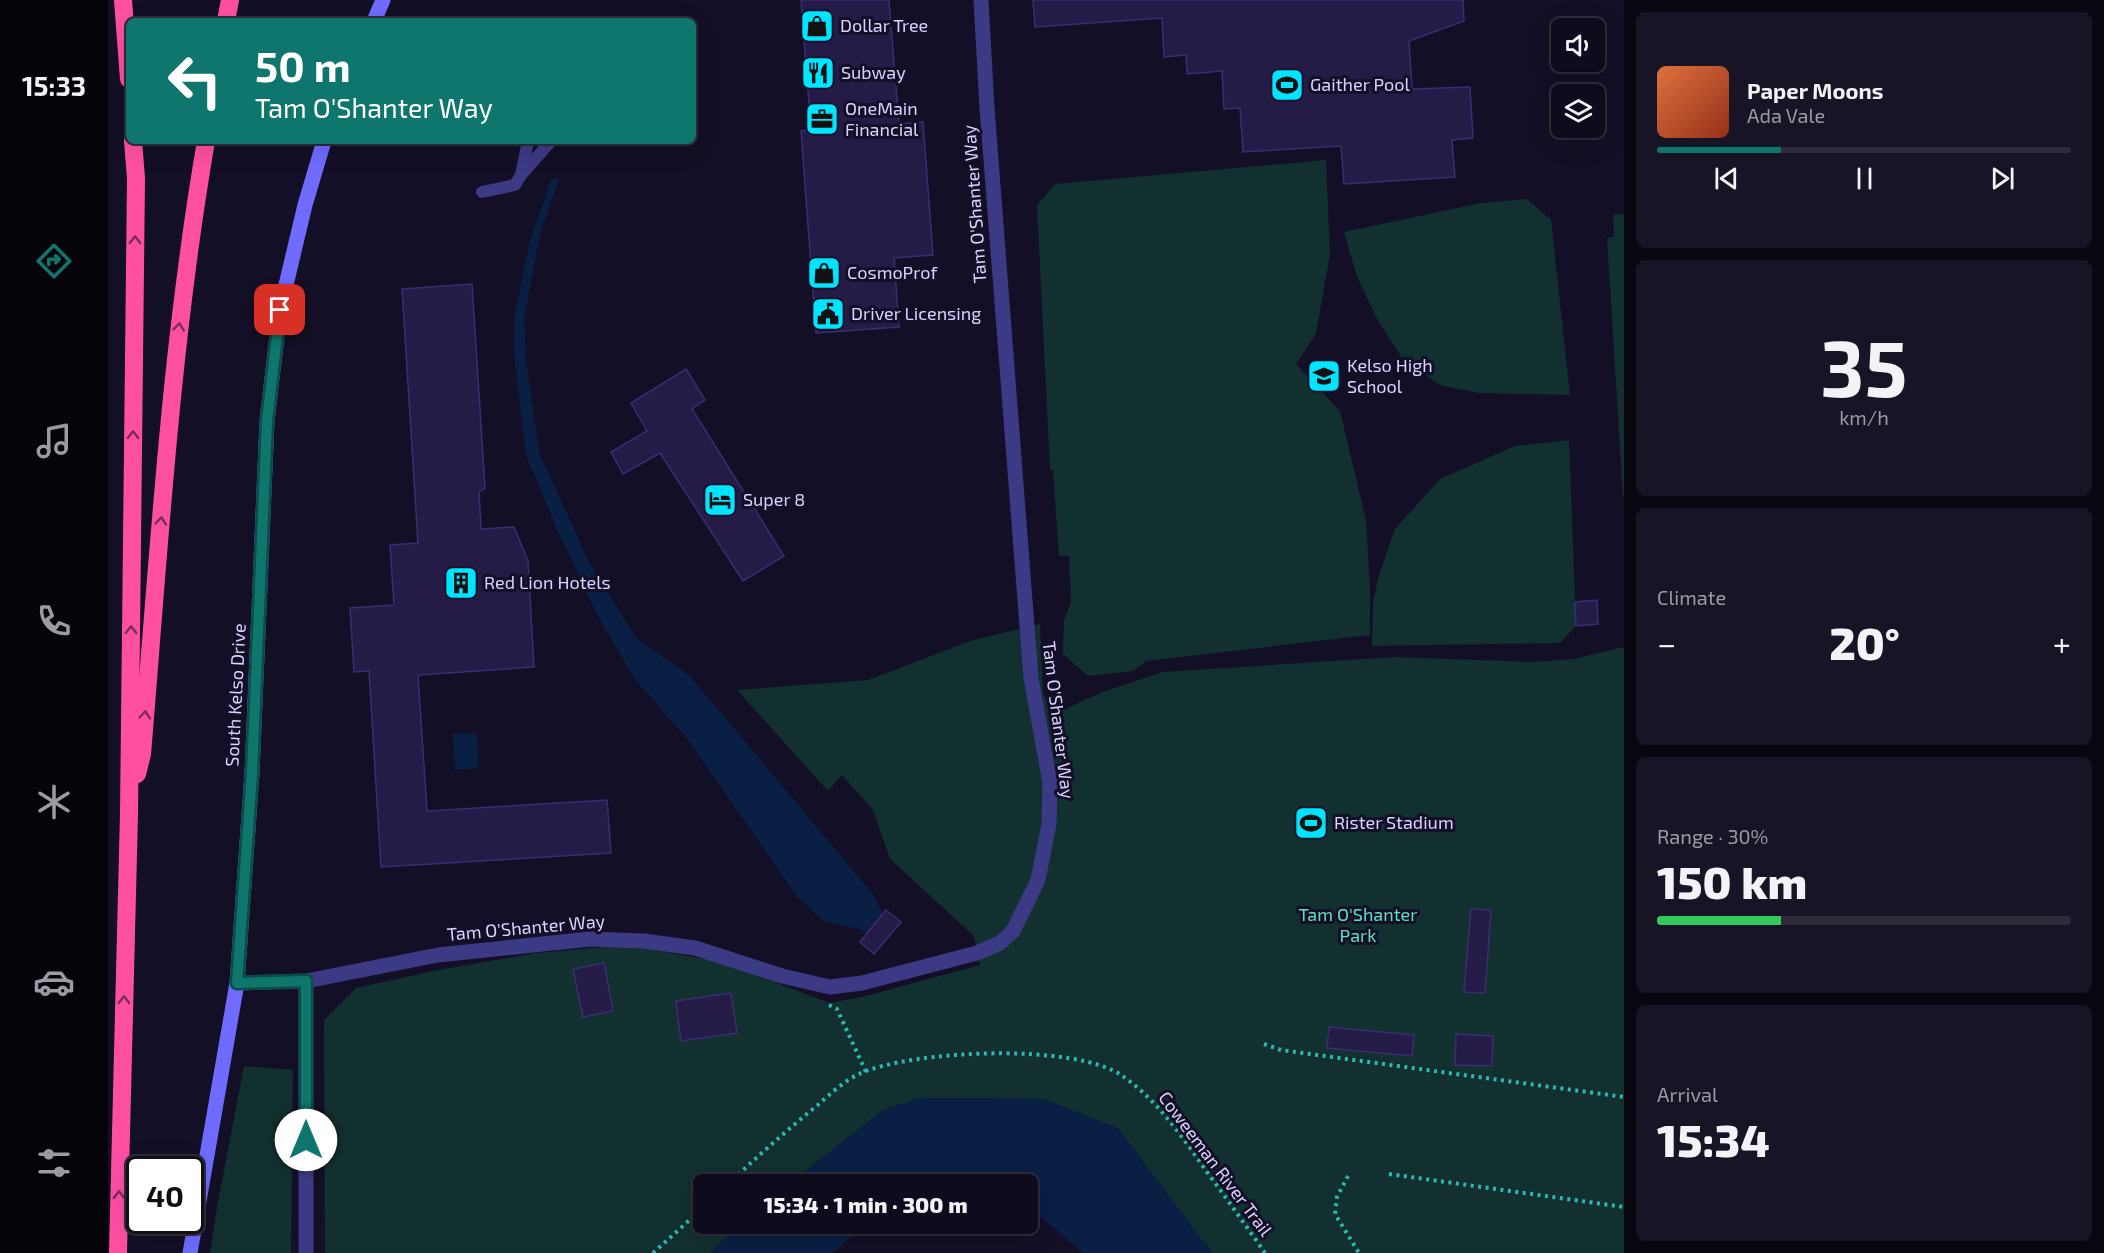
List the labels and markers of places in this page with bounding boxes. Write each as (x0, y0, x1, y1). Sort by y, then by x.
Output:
shop icon: Dollar Tree (799, 8, 835, 44)
place label: Dollar Tree (840, 14, 928, 36)
restaurant icon: Subway (800, 55, 836, 91)
place label: Subway (841, 61, 906, 83)
sports icon: Gaither Pool (1269, 67, 1305, 103)
place label: Gaither Pool (1310, 73, 1410, 95)
place label: OneMain Financial (845, 97, 919, 140)
office icon: OneMain Financial (804, 101, 840, 137)
shop icon: CosmoProf (806, 255, 842, 291)
place label: CosmoProf (847, 261, 938, 283)
pin (254, 284, 305, 335)
public building icon: Driver Licensing (810, 296, 846, 332)
place label: Driver Licensing (851, 302, 981, 324)
place label: Kelso High School (1347, 354, 1433, 397)
school or university icon: Kelso High School (1306, 358, 1342, 394)
hotel icon: Super 8 (702, 482, 738, 518)
place label: Super 8 (743, 488, 805, 510)
building icon: Red Lion Hotels (443, 565, 479, 601)
place label: Red Lion Hotels (484, 571, 611, 593)
sports icon: Rister Stadium (1293, 805, 1329, 841)
place label: Rister Stadium (1334, 811, 1454, 833)

